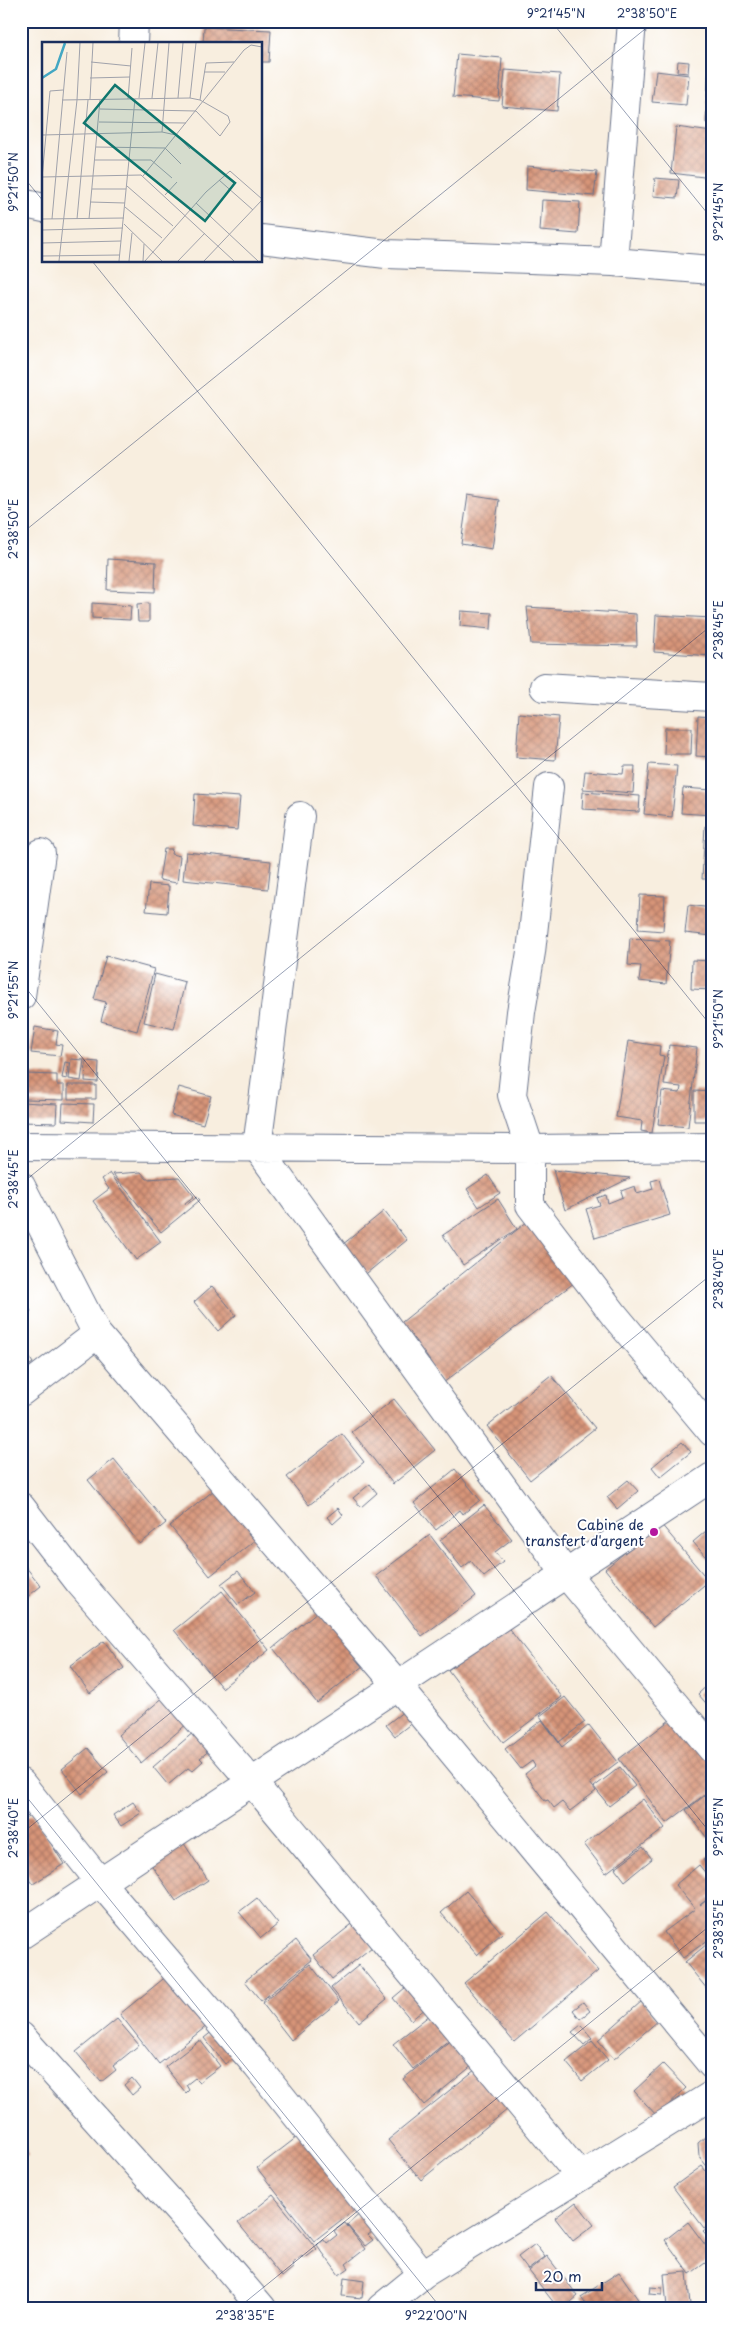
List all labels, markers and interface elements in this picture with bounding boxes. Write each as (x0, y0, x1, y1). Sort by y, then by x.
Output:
text: 9°21'45"N (527, 4, 585, 22)
text: 2°38'50"E (617, 4, 677, 22)
inset map (42, 42, 262, 262)
text: 9°21'50"N (4, 152, 22, 212)
text: 9°21'45"N (709, 183, 727, 241)
text: 2°38'50"E (4, 499, 22, 559)
text: 2°38'45"E (709, 600, 727, 660)
text: 9°21'55"N (4, 961, 22, 1019)
text: 9°21'50"N (709, 989, 727, 1049)
text: 2°38'45"E (4, 1149, 22, 1209)
text: 2°38'40"E (709, 1249, 727, 1309)
place label: Cabine de transfert d'argent (525, 1514, 644, 1551)
marker: Cabine de transfert d'argent (648, 1526, 660, 1538)
text: 2°38'40"E (4, 1798, 22, 1858)
text: 9°21'55"N (709, 1798, 727, 1856)
text: 2°38'35"E (709, 1899, 727, 1959)
scale bar (536, 2259, 602, 2291)
text: 20 m (543, 2264, 582, 2287)
text: 2°38'35"E (215, 2306, 275, 2324)
text: 9°22'00"N (405, 2306, 467, 2324)

